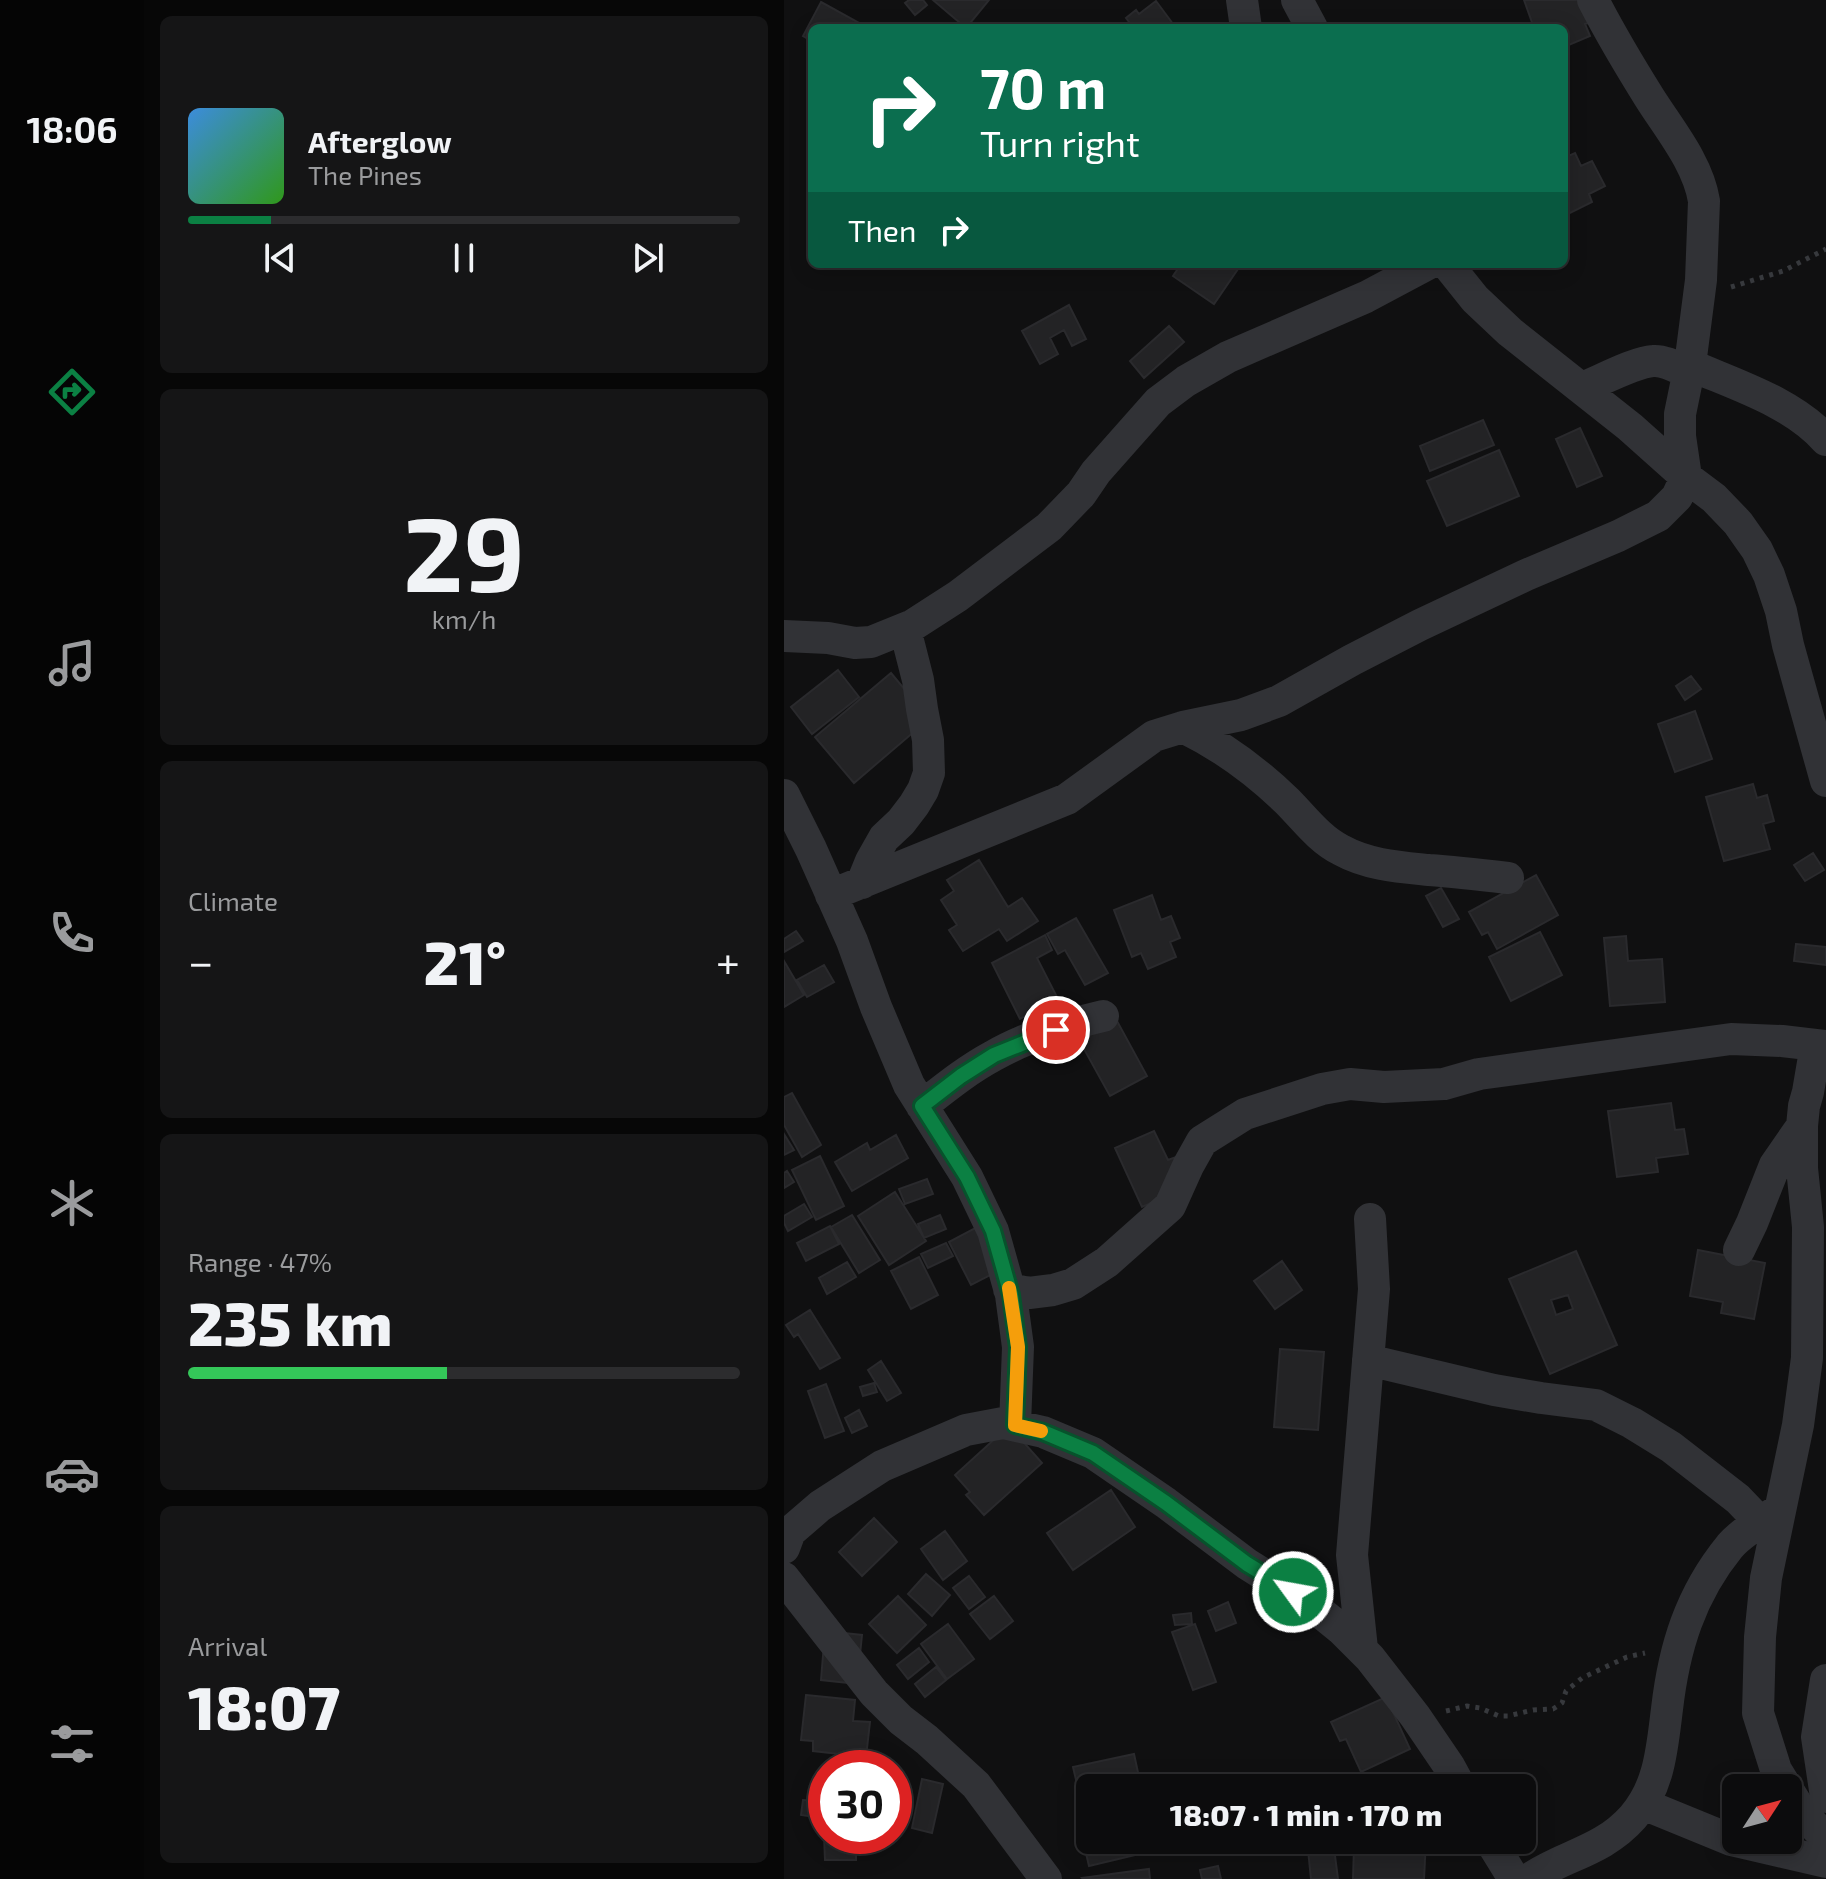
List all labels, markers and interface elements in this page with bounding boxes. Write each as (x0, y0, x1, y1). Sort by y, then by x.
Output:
text: 70 m (980, 53, 1106, 120)
icon: right (848, 56, 952, 160)
text: 18:06 (26, 107, 118, 150)
text: Turn right (980, 121, 1140, 164)
text: Afterglow (308, 123, 452, 159)
text: The Pines (308, 159, 422, 190)
icon: right (932, 208, 976, 252)
text: Then (848, 212, 916, 248)
icon: previous (258, 236, 302, 280)
icon: pause (442, 236, 486, 280)
icon: next (626, 236, 670, 280)
icon: directions (44, 364, 100, 420)
text: 29 (403, 488, 525, 613)
text: km/h (432, 603, 496, 634)
icon: music (44, 635, 100, 691)
text: Climate (188, 885, 278, 916)
icon: phone (44, 905, 100, 961)
text: 21° (423, 925, 506, 997)
text: − (188, 934, 214, 987)
text: + (716, 934, 740, 987)
pin (1022, 996, 1090, 1064)
icon: arrive (1034, 1008, 1078, 1052)
icon: climate (44, 1175, 100, 1231)
text: Range · 47% (188, 1246, 332, 1277)
text: 235 km (188, 1286, 392, 1358)
icon: car (44, 1446, 100, 1502)
position arrow (1251, 1550, 1335, 1634)
text: Arrival (188, 1630, 267, 1661)
text: 18:07 (188, 1670, 340, 1742)
icon: filters (44, 1716, 100, 1772)
speed limit sign: 30 (808, 1750, 912, 1854)
north arrow (1722, 1774, 1802, 1854)
map controls (1722, 1774, 1802, 1854)
text: 18:07 · 1 min · 170 m (1170, 1796, 1442, 1832)

